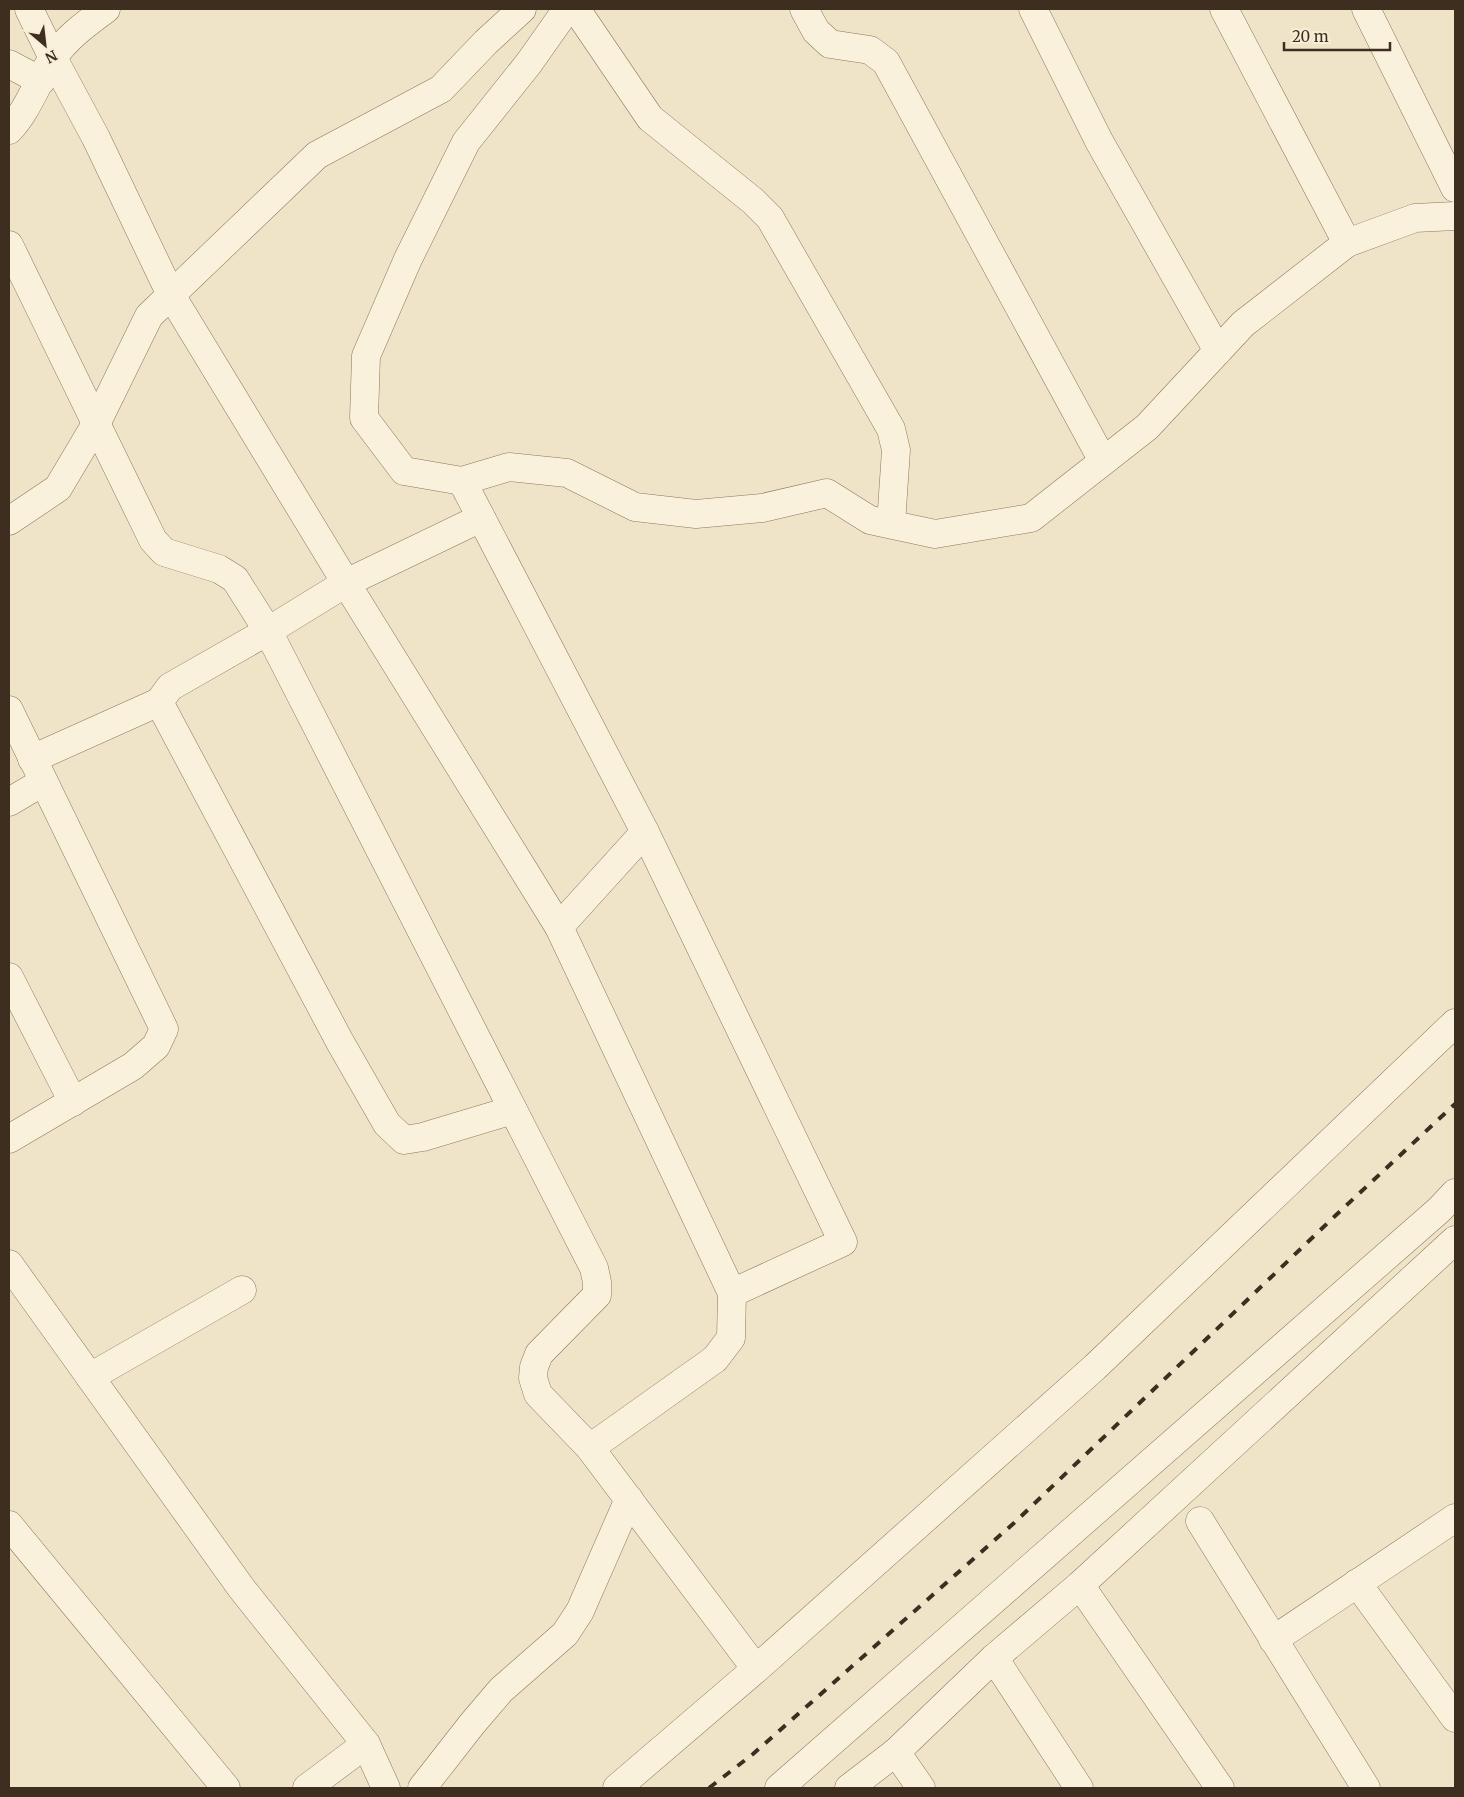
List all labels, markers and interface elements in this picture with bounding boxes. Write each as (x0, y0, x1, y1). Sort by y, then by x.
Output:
north arrow (20, 20, 70, 70)
scale bar (1284, 20, 1390, 52)
text: 20 m (1292, 27, 1329, 46)
text: N (42, 46, 60, 67)

